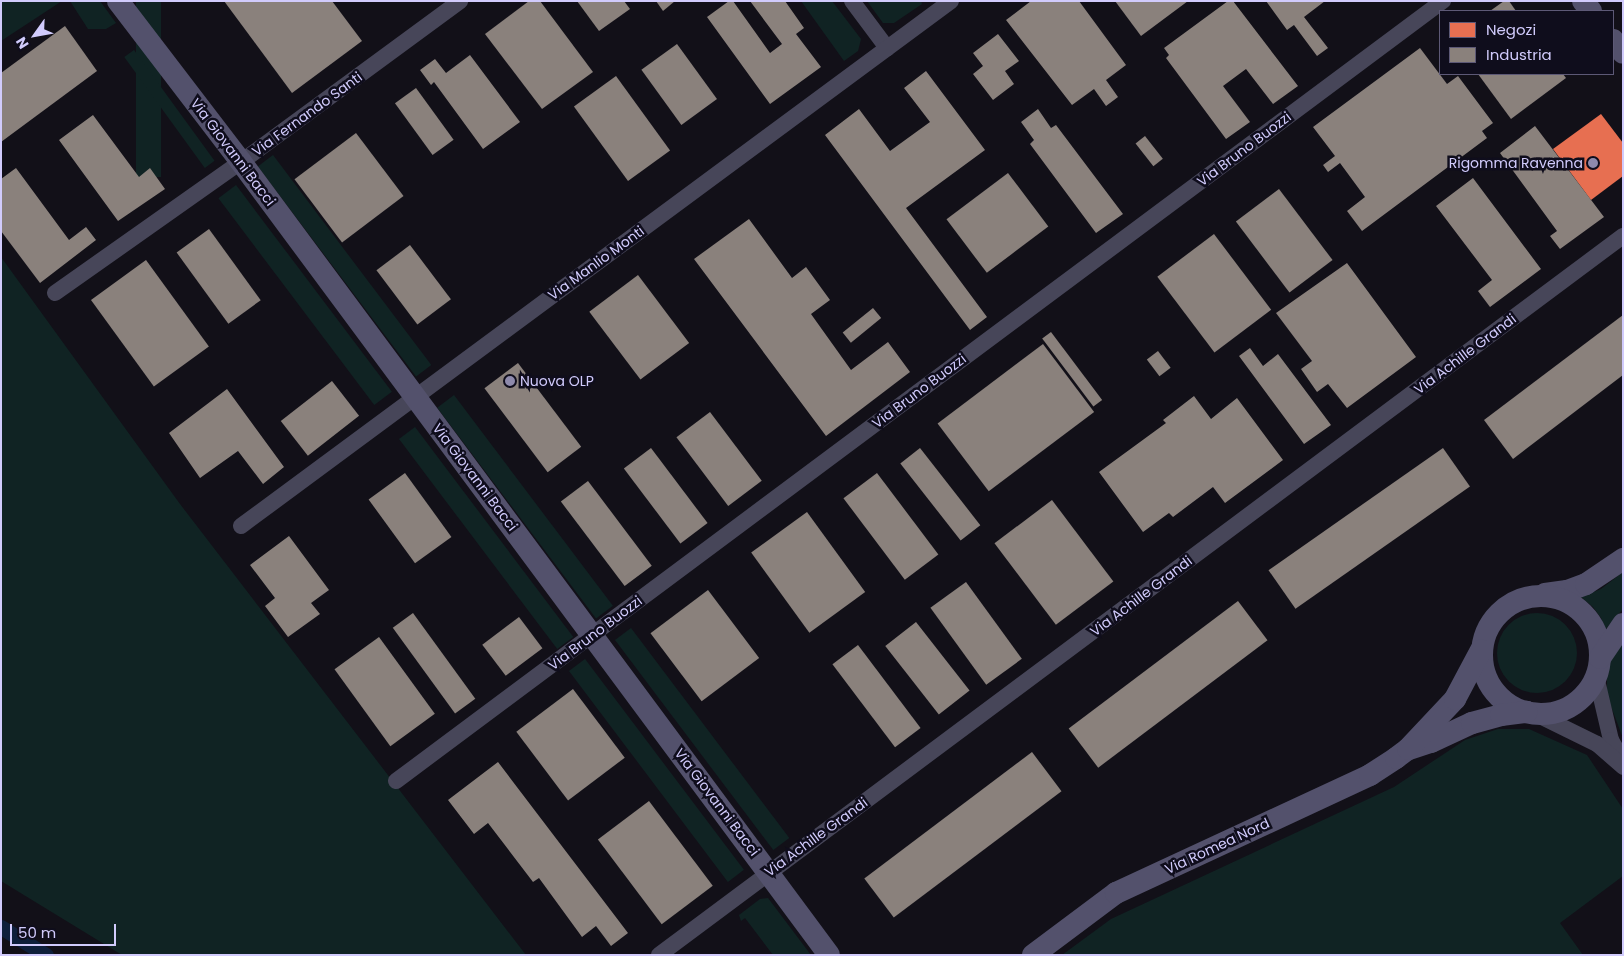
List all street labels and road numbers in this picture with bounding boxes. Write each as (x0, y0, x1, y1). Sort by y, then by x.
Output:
street label: Via Fernando Santi (249, 68, 365, 160)
street label: Via Giovanni Bacci (187, 95, 279, 209)
street label: Via Bruno Buozzi (1194, 108, 1294, 190)
street label: Via Manlio Monti (545, 222, 647, 304)
street label: Via Achille Grandi (1411, 310, 1519, 398)
street label: Via Bruno Buozzi (869, 350, 969, 432)
street label: Via Giovanni Bacci (429, 420, 521, 534)
street label: Via Achille Grandi (1087, 552, 1195, 640)
street label: Via Bruno Buozzi (545, 592, 645, 674)
street label: Via Giovanni Bacci (671, 745, 763, 859)
street label: Via Achille Grandi (761, 794, 871, 880)
street label: Via Romea Nord (1162, 814, 1272, 878)

